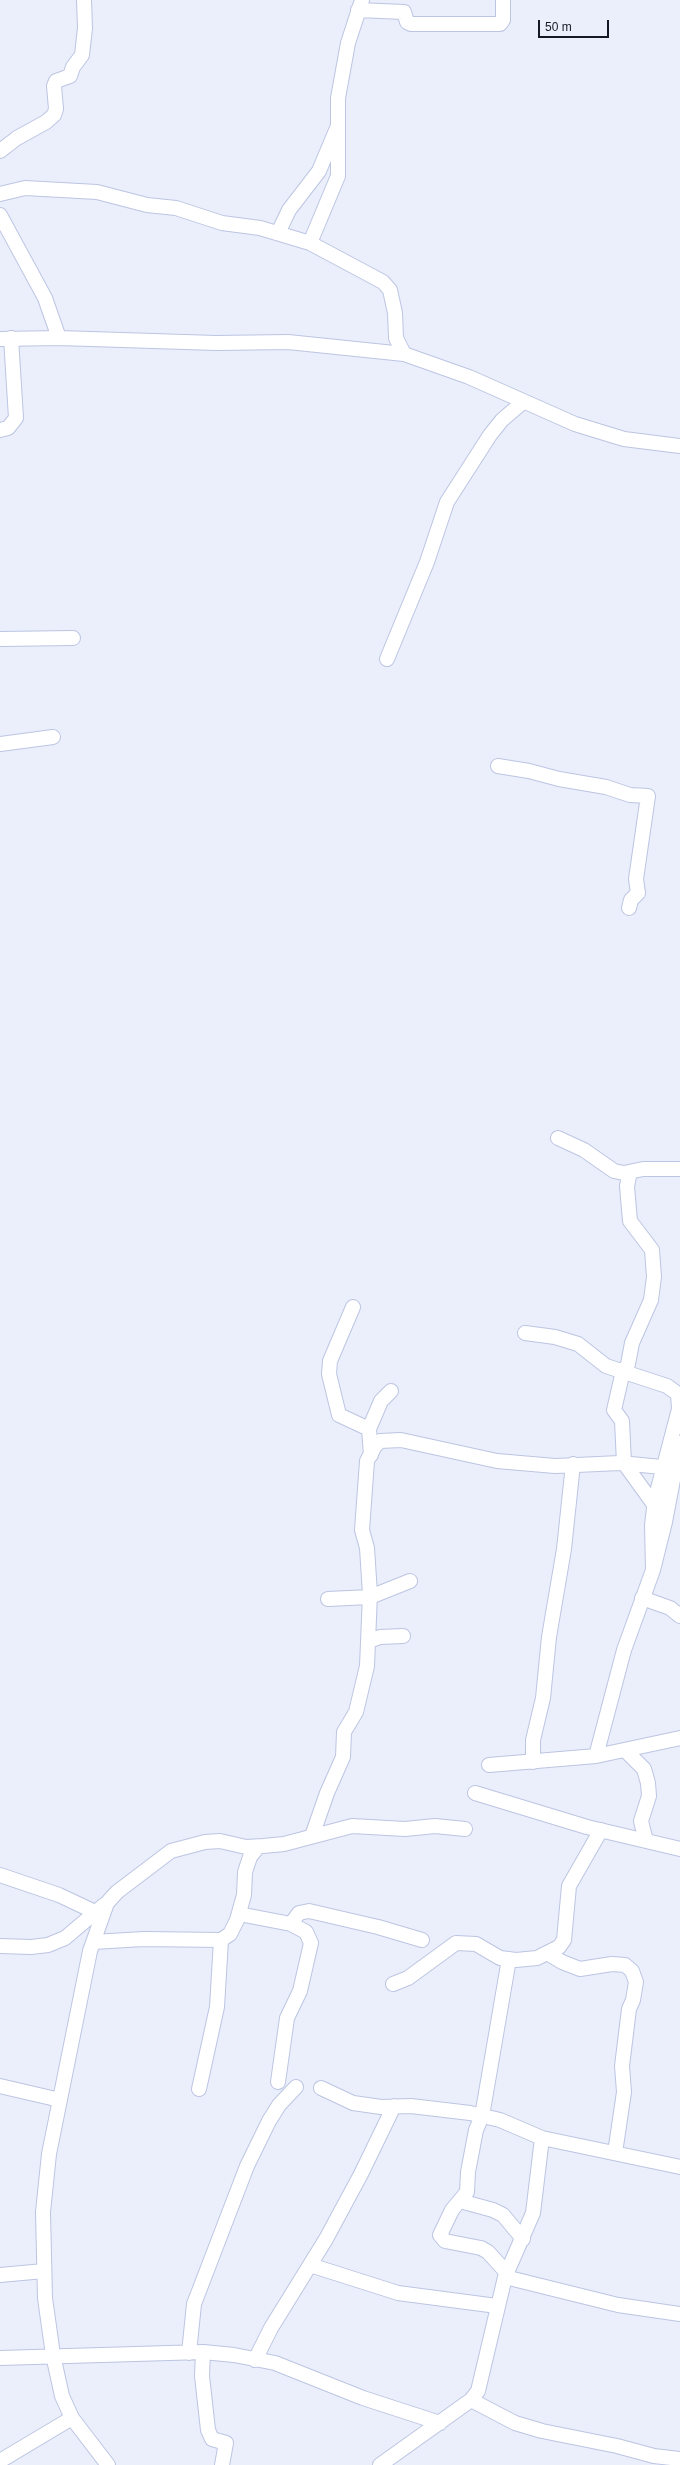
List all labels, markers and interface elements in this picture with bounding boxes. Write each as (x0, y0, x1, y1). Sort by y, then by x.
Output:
scale bar (540, 12, 611, 38)
text: 50 m (545, 20, 572, 34)

